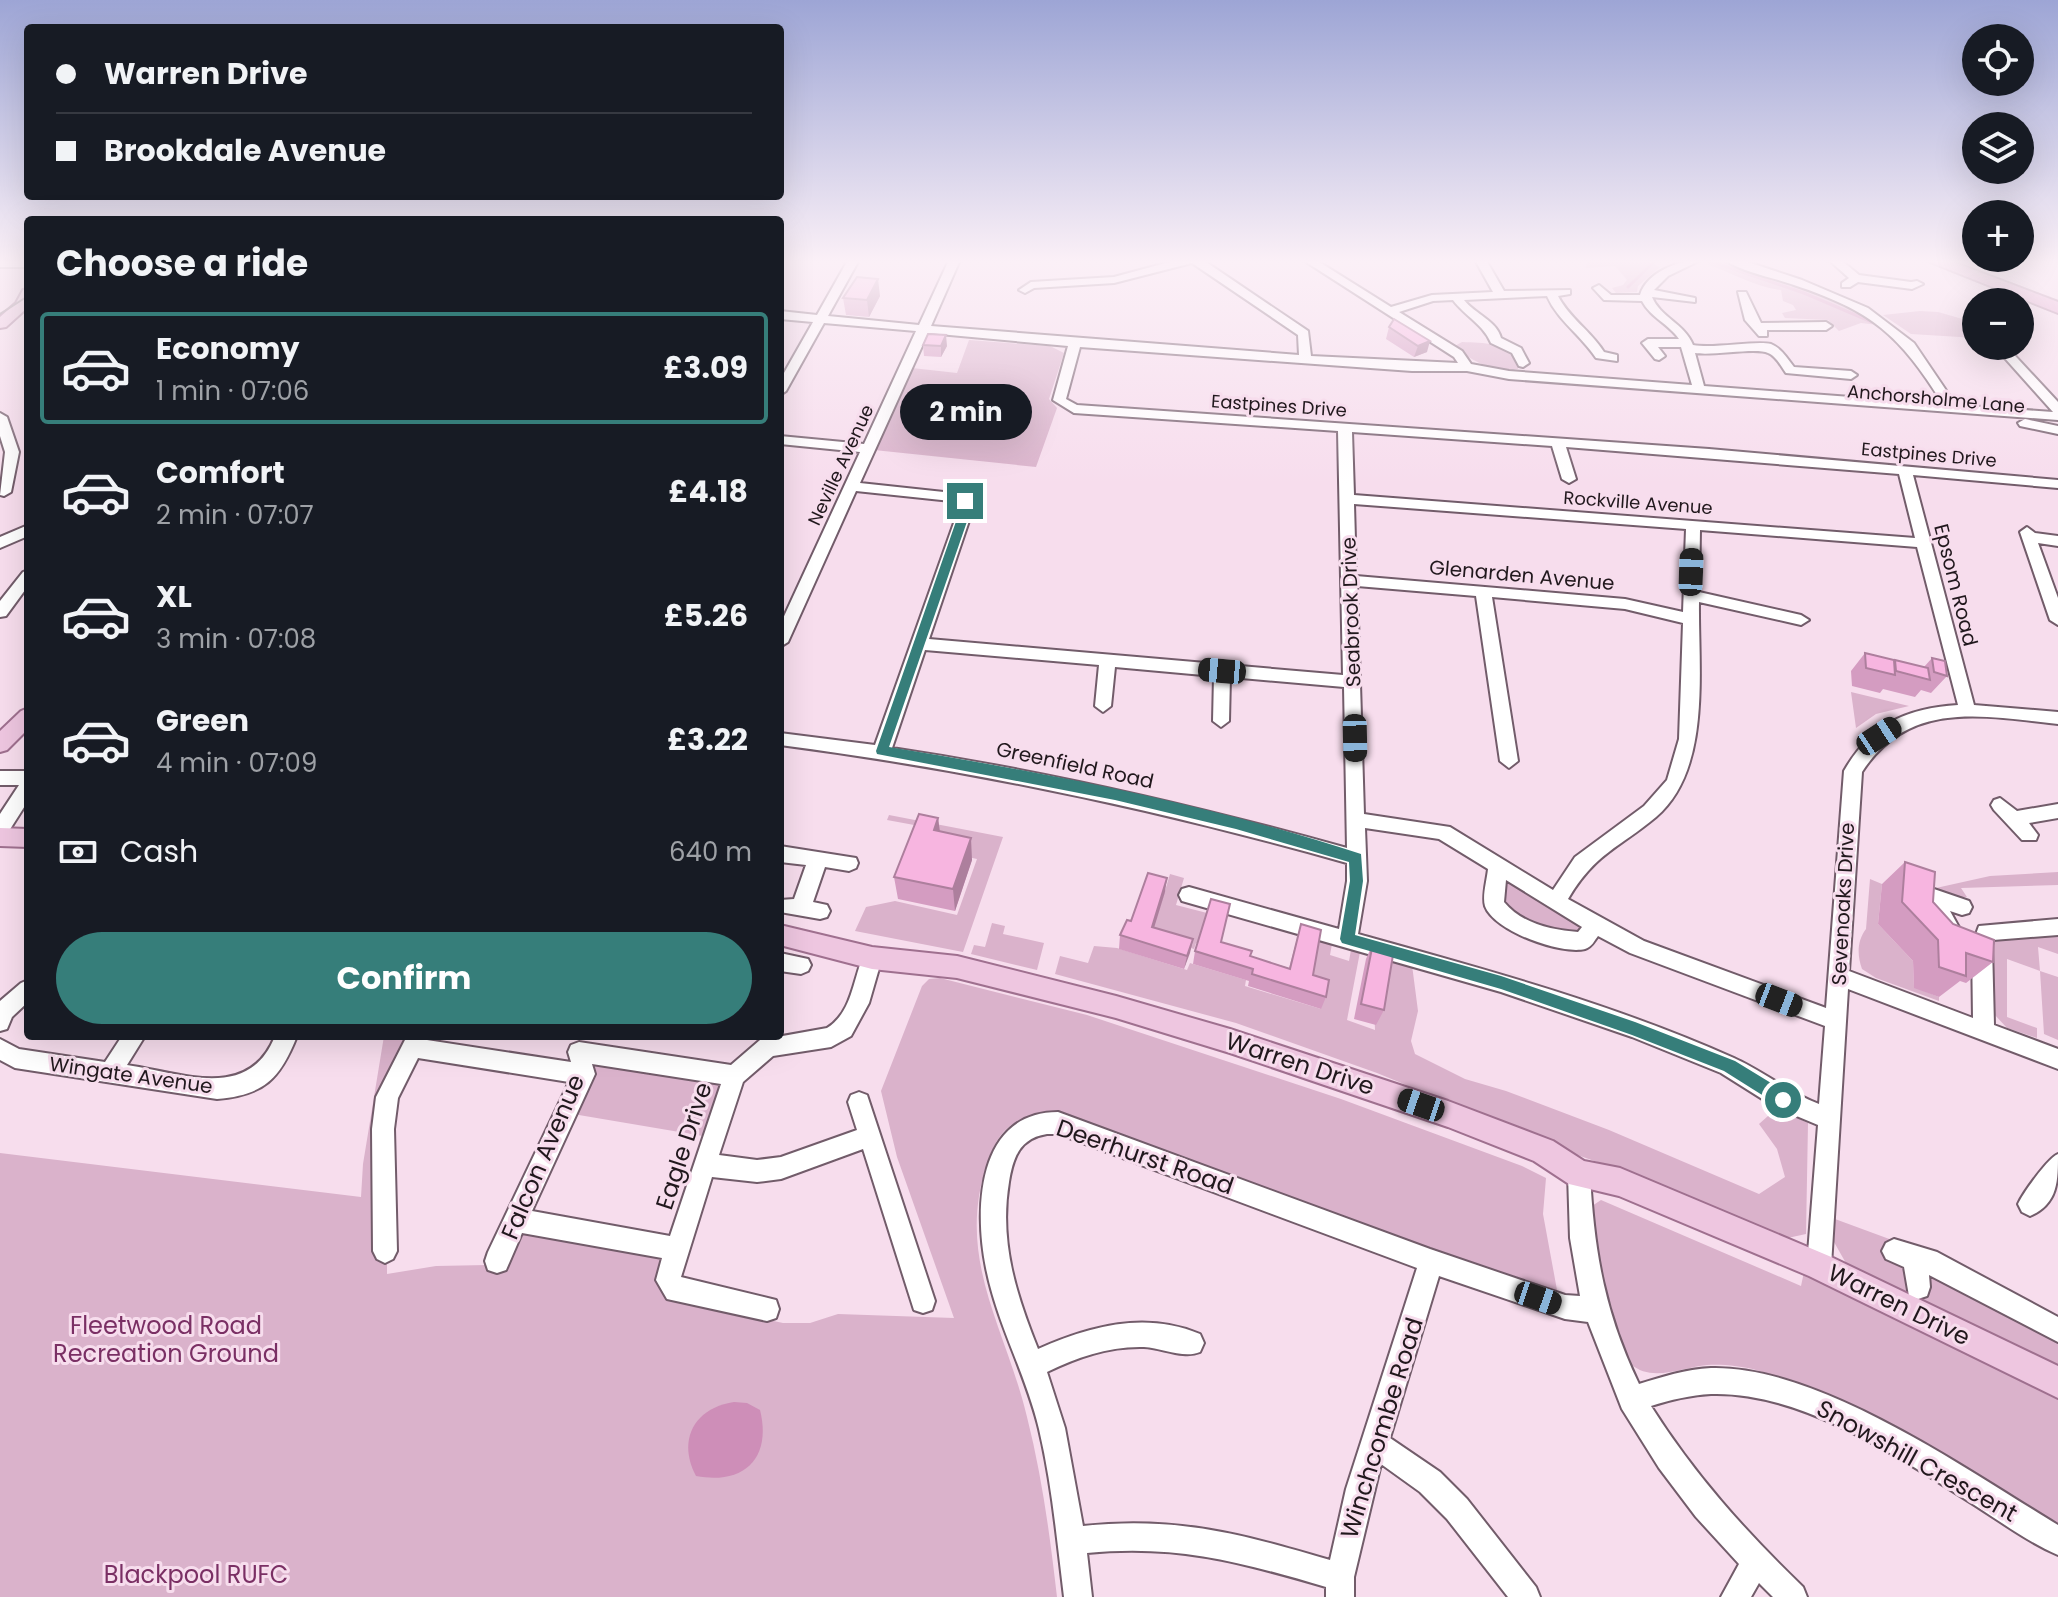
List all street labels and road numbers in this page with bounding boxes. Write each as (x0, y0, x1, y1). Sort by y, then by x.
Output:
street label: Anchorsholme Lane (1846, 378, 2026, 419)
street label: Eastpines Drive (1210, 388, 1348, 423)
street label: Neville Avenue (802, 400, 880, 529)
street label: Eastpines Drive (1860, 436, 1998, 473)
street label: Rockville Avenue (1563, 485, 1714, 520)
street label: Epsom Road (1927, 521, 1985, 649)
street label: Seabrook Drive (1334, 537, 1368, 687)
street label: Glenarden Avenue (1428, 553, 1616, 597)
street label: Greenfield Road (994, 735, 1156, 795)
street label: Sevenoaks Drive (1825, 822, 1861, 986)
street label: Warren Drive (1222, 1024, 1379, 1103)
street label: Wingate Avenue (48, 1050, 214, 1100)
street label: Falcon Avenue (493, 1069, 592, 1244)
street label: Eagle Drive (647, 1078, 720, 1214)
street label: Deerhurst Road (1052, 1111, 1238, 1202)
street label: Warren Drive (1823, 1256, 1976, 1353)
street label: Winchcombe Road (1332, 1313, 1431, 1542)
street label: Snowshill Crescent (1811, 1392, 2024, 1530)

